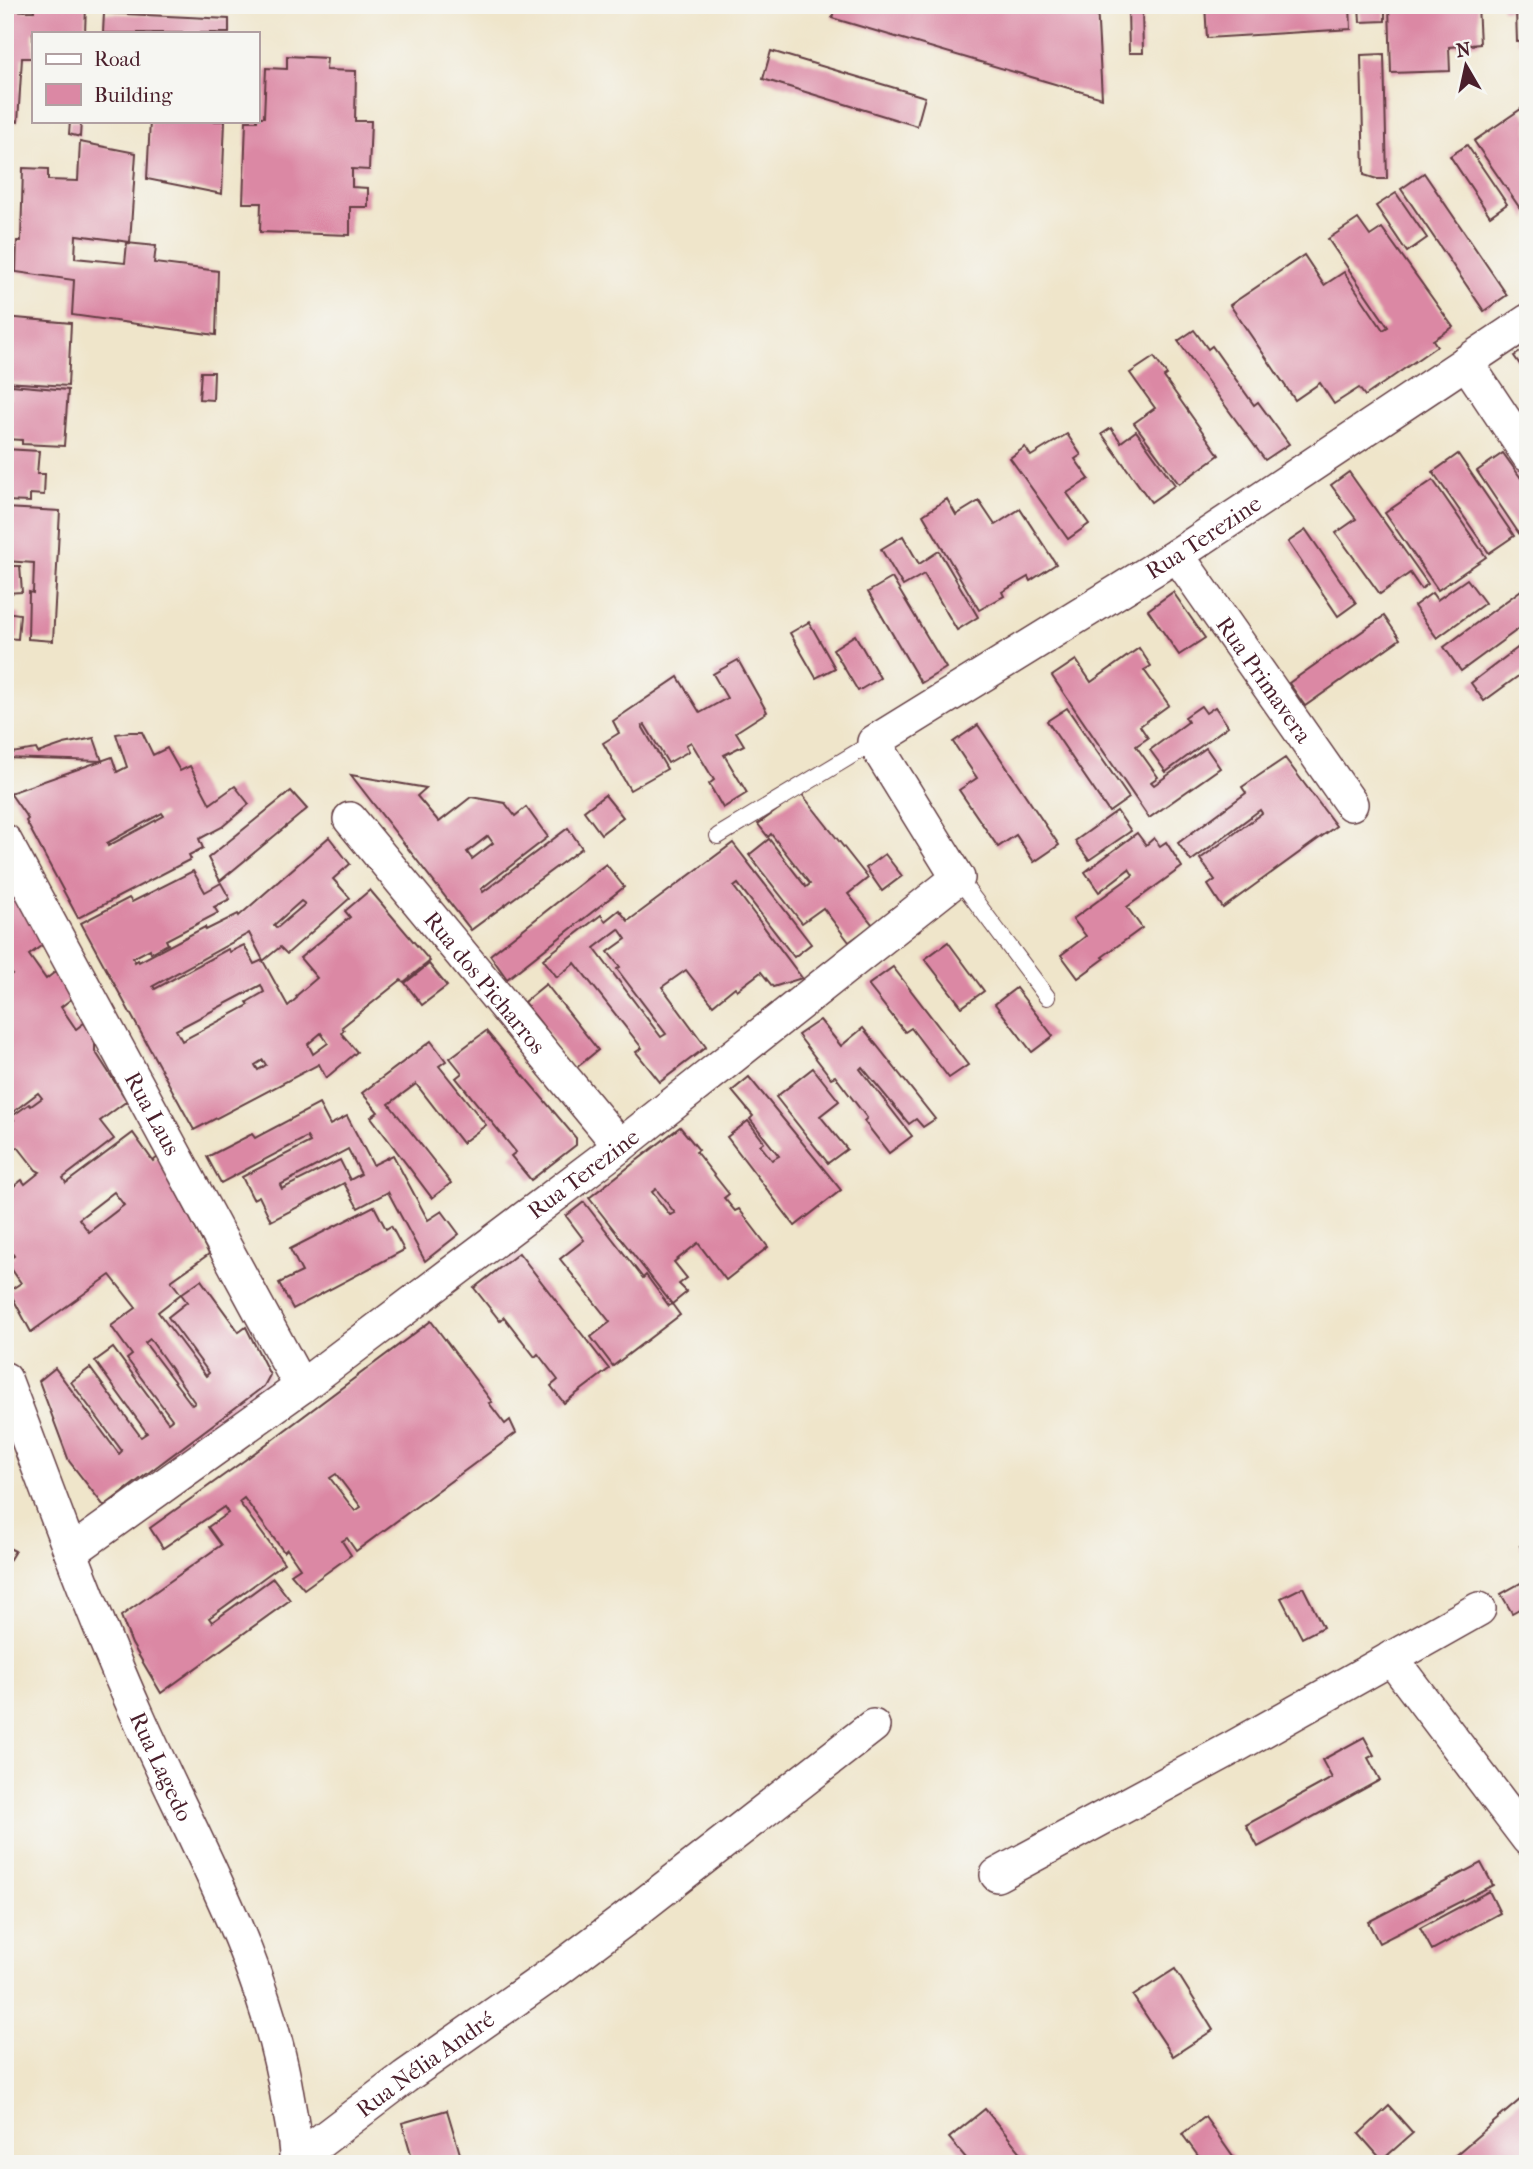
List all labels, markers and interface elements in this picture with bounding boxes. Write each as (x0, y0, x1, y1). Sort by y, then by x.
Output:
legend (32, 32, 259, 122)
north arrow (1432, 32, 1502, 102)
text: N (1455, 38, 1473, 62)
text: Road (94, 47, 141, 71)
text: Building (94, 83, 173, 107)
street label: Rua Terezine (1141, 489, 1266, 585)
street label: Rua Primavera (1211, 611, 1318, 748)
street label: Rua dos Picharros (418, 906, 552, 1059)
street label: Rua Laus (119, 1067, 186, 1160)
street label: Rua Terezine (522, 1123, 644, 1224)
street label: Rua Lagedo (124, 1708, 199, 1825)
street label: Rua Nélia André (351, 2005, 499, 2123)

